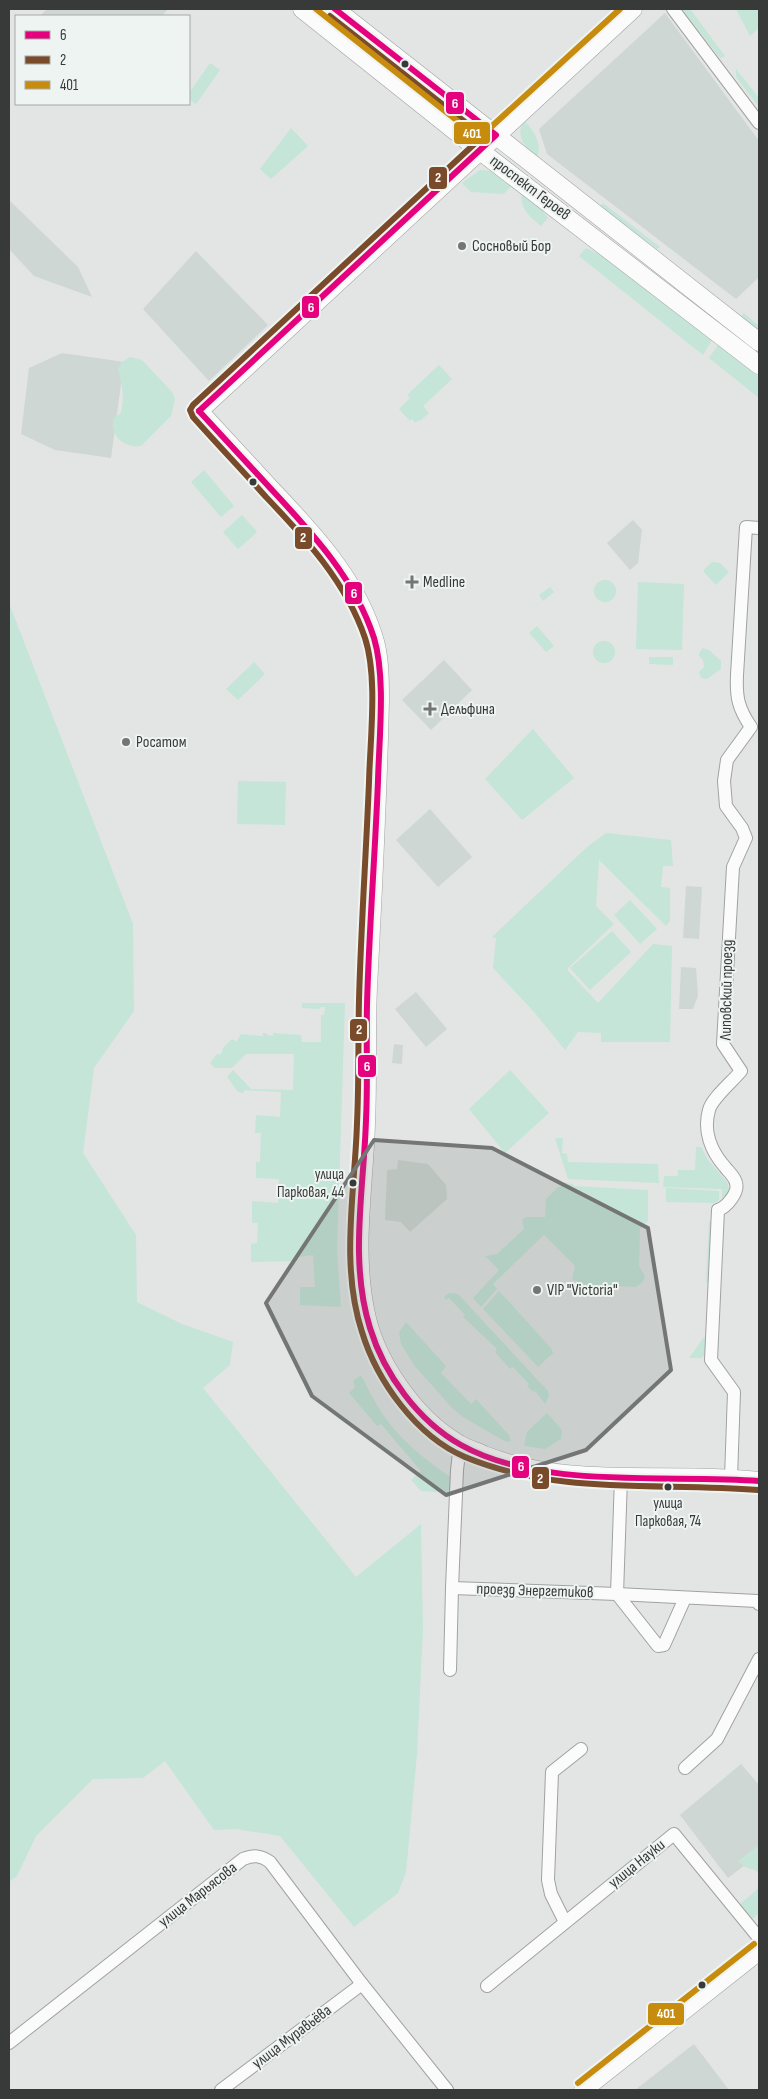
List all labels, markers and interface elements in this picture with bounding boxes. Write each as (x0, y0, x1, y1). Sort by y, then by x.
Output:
legend (15, 15, 190, 105)
text: 6 (60, 26, 67, 45)
text: 2 (60, 51, 66, 70)
unlabelled marker (400, 59, 410, 69)
text: 401 (60, 76, 79, 95)
line badge: 6 (445, 91, 465, 115)
text: 6 (452, 95, 459, 112)
line badge: 401 (453, 121, 491, 145)
text: 401 (463, 125, 482, 142)
street label: проспект Героев (486, 151, 574, 225)
line badge: 2 (428, 166, 448, 190)
text: 2 (435, 169, 441, 186)
place label: Сосновый Бор (472, 237, 551, 256)
marker: Сосновый Бор (456, 240, 468, 252)
line badge: 6 (301, 295, 320, 319)
text: 6 (308, 299, 315, 316)
unlabelled marker (248, 477, 258, 487)
line badge: 2 (294, 526, 313, 550)
text: 2 (300, 529, 306, 546)
place label: Medline (423, 573, 465, 592)
marker: Medline (405, 575, 419, 589)
line badge: 6 (344, 581, 363, 605)
text: 6 (351, 585, 358, 602)
place label: Дельфина (441, 700, 495, 719)
marker: Дельфина (423, 702, 437, 716)
place label: Росатом (136, 733, 186, 752)
marker: Росатом (120, 736, 132, 748)
street label: Липовский проезд (717, 939, 737, 1042)
line badge: 2 (349, 1018, 368, 1042)
text: 2 (356, 1021, 362, 1038)
line badge: 6 (357, 1054, 377, 1078)
text: 6 (364, 1058, 371, 1075)
place label: улица Парковая, 44 (277, 1165, 344, 1202)
marker: улица Парковая, 44 (348, 1178, 358, 1188)
place label: VIP "Victoria" (547, 1281, 618, 1300)
marker: VIP "Victoria" (531, 1284, 543, 1296)
line badge: 6 (511, 1455, 530, 1479)
text: 6 (518, 1458, 525, 1475)
line badge: 2 (531, 1466, 550, 1490)
text: 2 (537, 1470, 543, 1487)
marker: улица Парковая, 74 (663, 1482, 673, 1492)
place label: улица Парковая, 74 (635, 1494, 701, 1531)
street label: проезд Энергетиков (476, 1579, 594, 1603)
street label: улица Науки (605, 1836, 669, 1892)
street label: улица Марьясова (155, 1858, 241, 1932)
unlabelled marker (697, 1980, 707, 1990)
street label: улица Муравьёва (249, 2001, 335, 2073)
line badge: 401 (647, 2002, 685, 2026)
text: 401 (657, 2005, 676, 2022)

